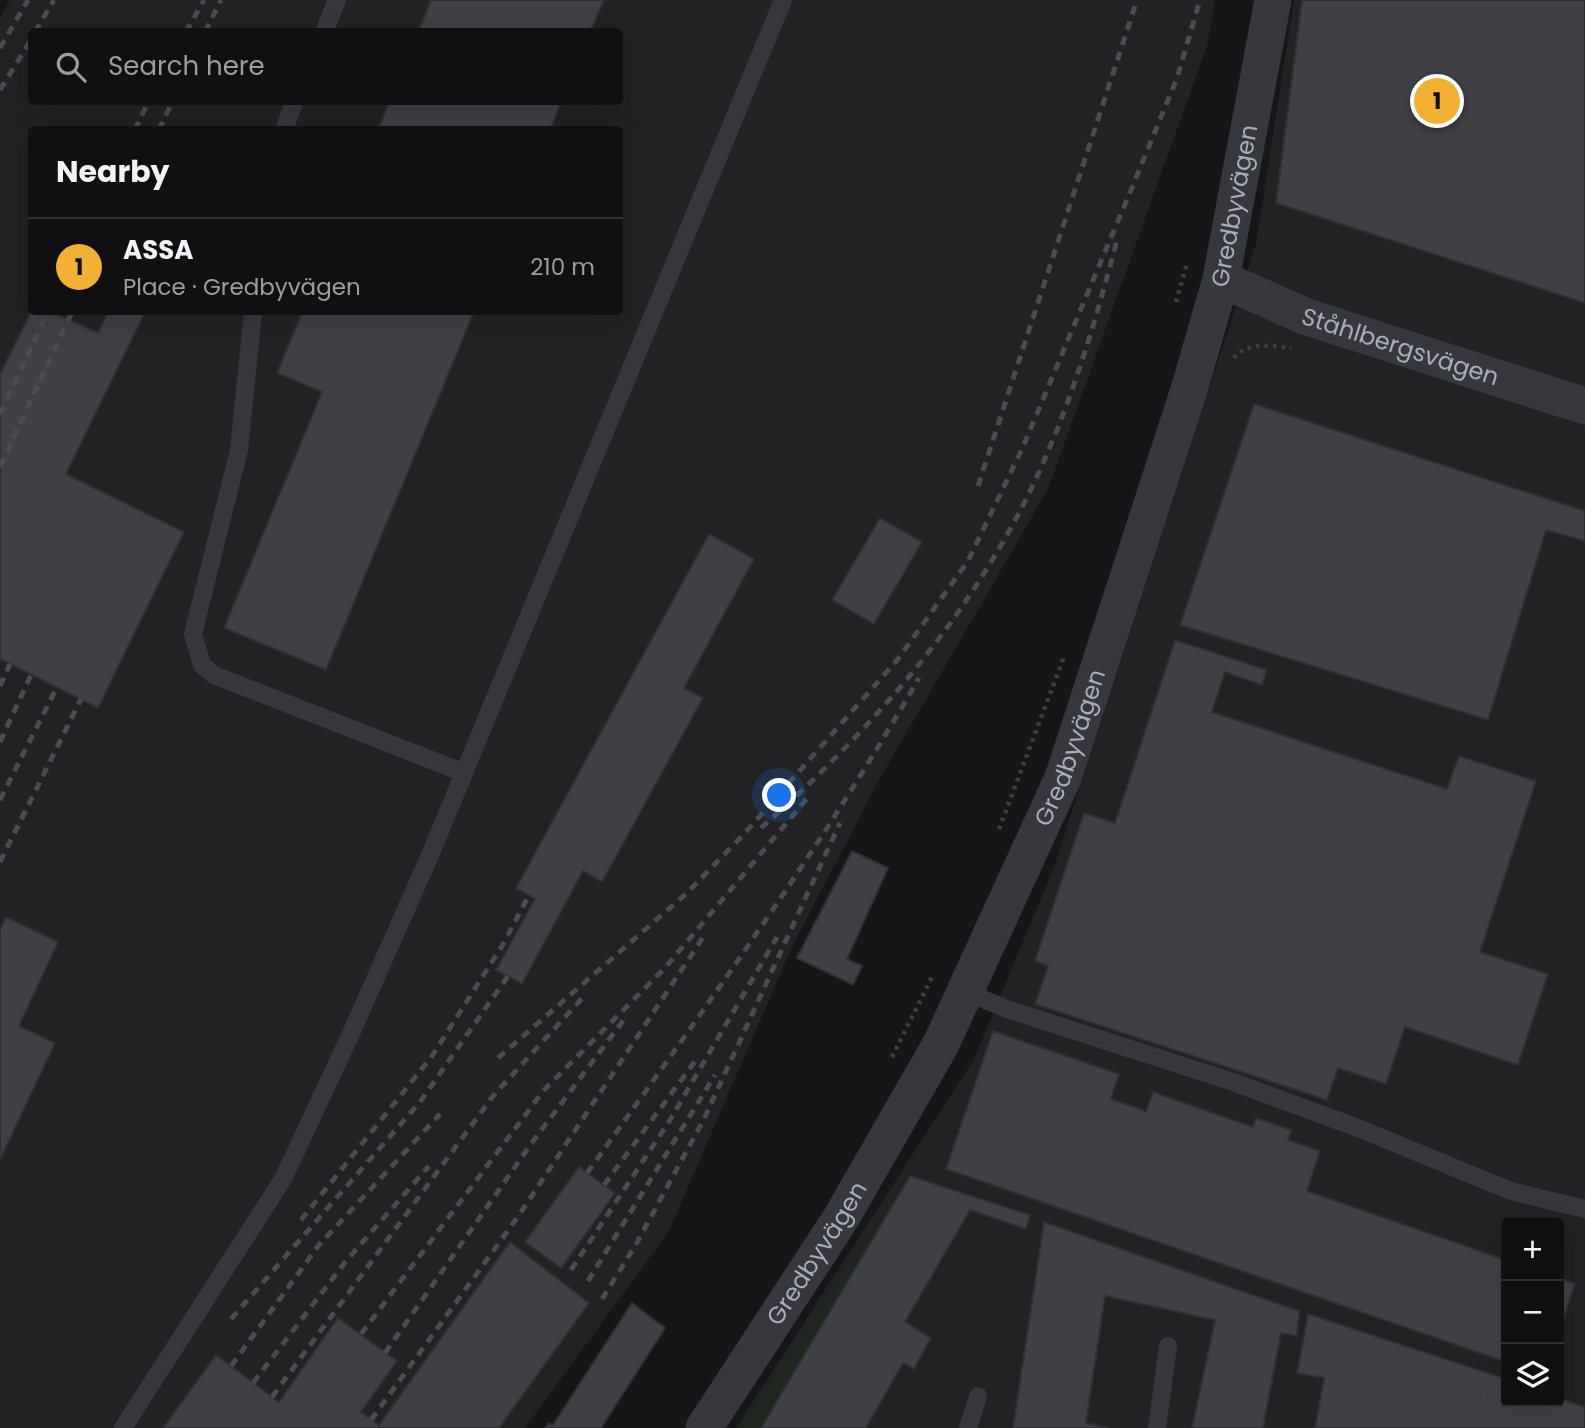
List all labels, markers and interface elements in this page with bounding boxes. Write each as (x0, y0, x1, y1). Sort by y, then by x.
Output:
search box (28, 28, 623, 105)
icon: search (52, 48, 90, 86)
text: Search here (108, 48, 265, 84)
pin: 1 (1414, 75, 1460, 127)
street label: Gredbyvägen (1203, 122, 1265, 290)
text: Nearby (56, 150, 170, 193)
text: ASSA (123, 232, 193, 268)
text: 1 (75, 251, 83, 283)
text: 210 m (530, 251, 595, 283)
text: Place · Gredbyvägen (123, 271, 361, 303)
street label: Ståhlbergsvägen (1298, 299, 1503, 393)
street label: Gredbyvägen (1026, 665, 1113, 831)
your location (762, 778, 796, 812)
street label: Gredbyvägen (758, 1175, 875, 1332)
map controls (1501, 1218, 1564, 1407)
button: + (1501, 1218, 1564, 1281)
button: − (1501, 1281, 1564, 1344)
button: layers (1501, 1344, 1564, 1407)

